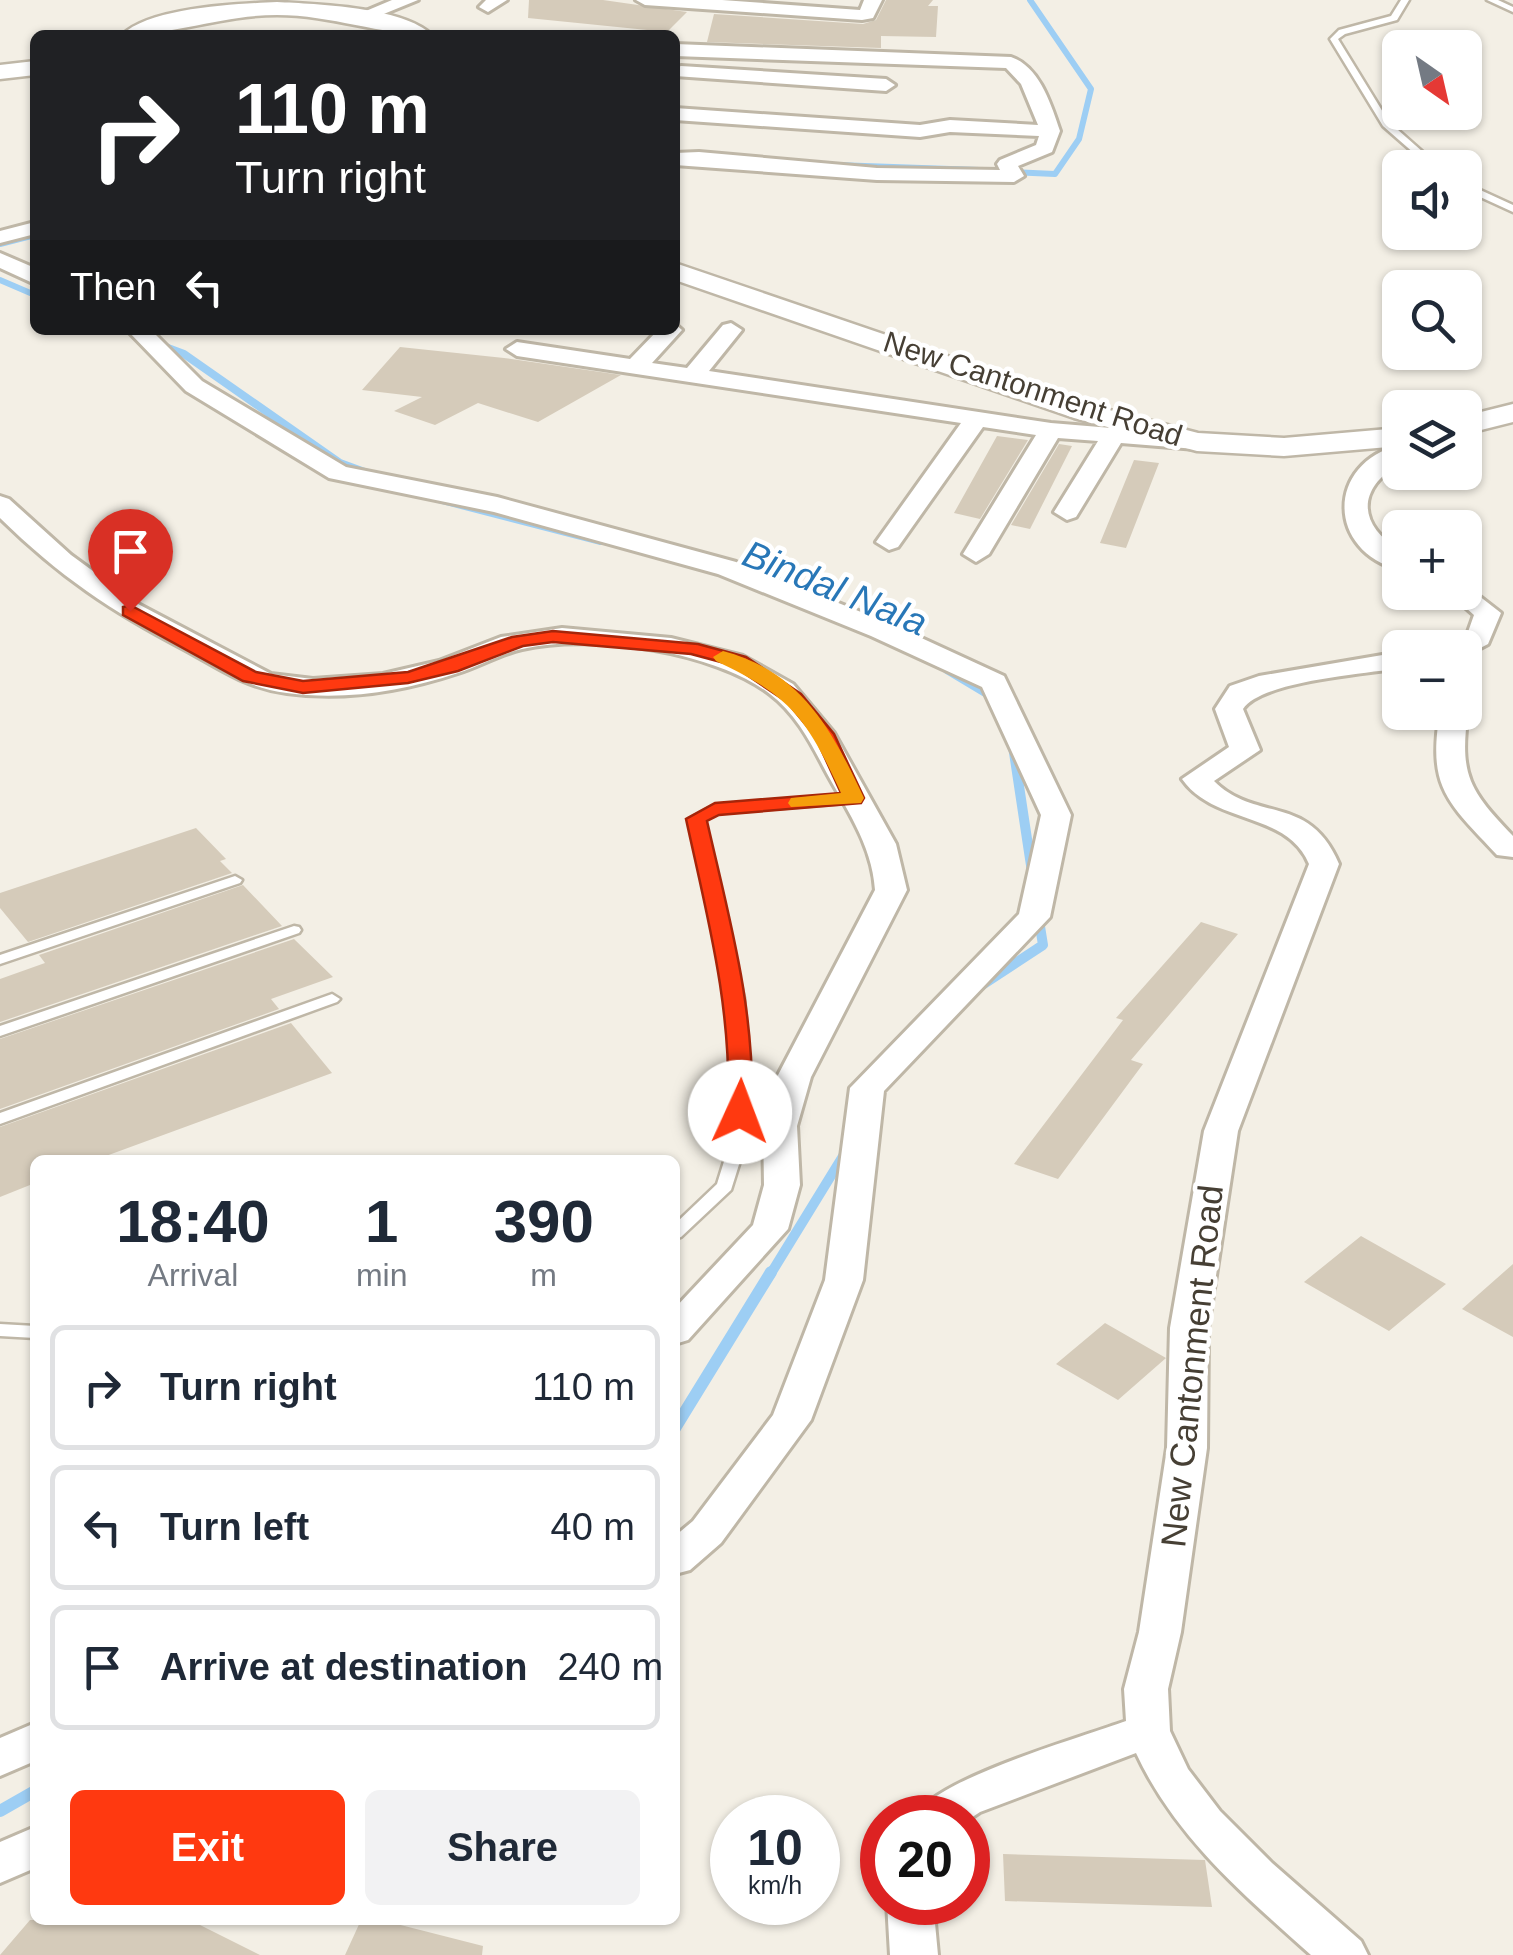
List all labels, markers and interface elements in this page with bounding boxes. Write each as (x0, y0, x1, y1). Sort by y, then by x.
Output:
north arrow (1382, 30, 1482, 130)
map controls (1382, 30, 1482, 730)
icon: right (70, 70, 200, 200)
text: 110 m (235, 70, 430, 148)
button: sound (1382, 150, 1482, 250)
text: Turn right (235, 152, 426, 203)
icon: left (177, 260, 232, 315)
text: Then (70, 266, 157, 308)
button: search (1382, 270, 1482, 370)
street label: New Cantonment Road (880, 325, 1187, 452)
button: layers (1382, 390, 1482, 490)
pin (88, 509, 173, 612)
button: + (1382, 510, 1482, 610)
icon: arrive (103, 524, 158, 579)
water label: Bindal Nala (737, 532, 933, 644)
button: − (1382, 630, 1482, 730)
position arrow (688, 1060, 792, 1164)
street label: New Cantonment Road (1153, 1183, 1230, 1549)
text: 18:40 (116, 1188, 270, 1255)
text: 1 (365, 1188, 398, 1255)
text: 390 (494, 1188, 594, 1255)
text: Arrival (148, 1257, 238, 1293)
text: min (356, 1257, 407, 1293)
text: m (530, 1257, 557, 1293)
icon: right (75, 1360, 130, 1415)
text: Turn right (160, 1366, 337, 1408)
text: 110 m (532, 1366, 635, 1408)
icon: left (75, 1500, 130, 1555)
text: Turn left (160, 1506, 309, 1548)
text: 40 m (551, 1506, 635, 1548)
icon: arrive (75, 1640, 130, 1695)
text: Arrive at destination (160, 1646, 527, 1688)
text: 240 m (557, 1646, 663, 1688)
button: Exit (70, 1790, 345, 1905)
button: Share (365, 1790, 640, 1905)
speed limit sign: 20 (860, 1795, 990, 1925)
text: 10 (747, 1820, 803, 1876)
text: km/h (748, 1871, 802, 1899)

